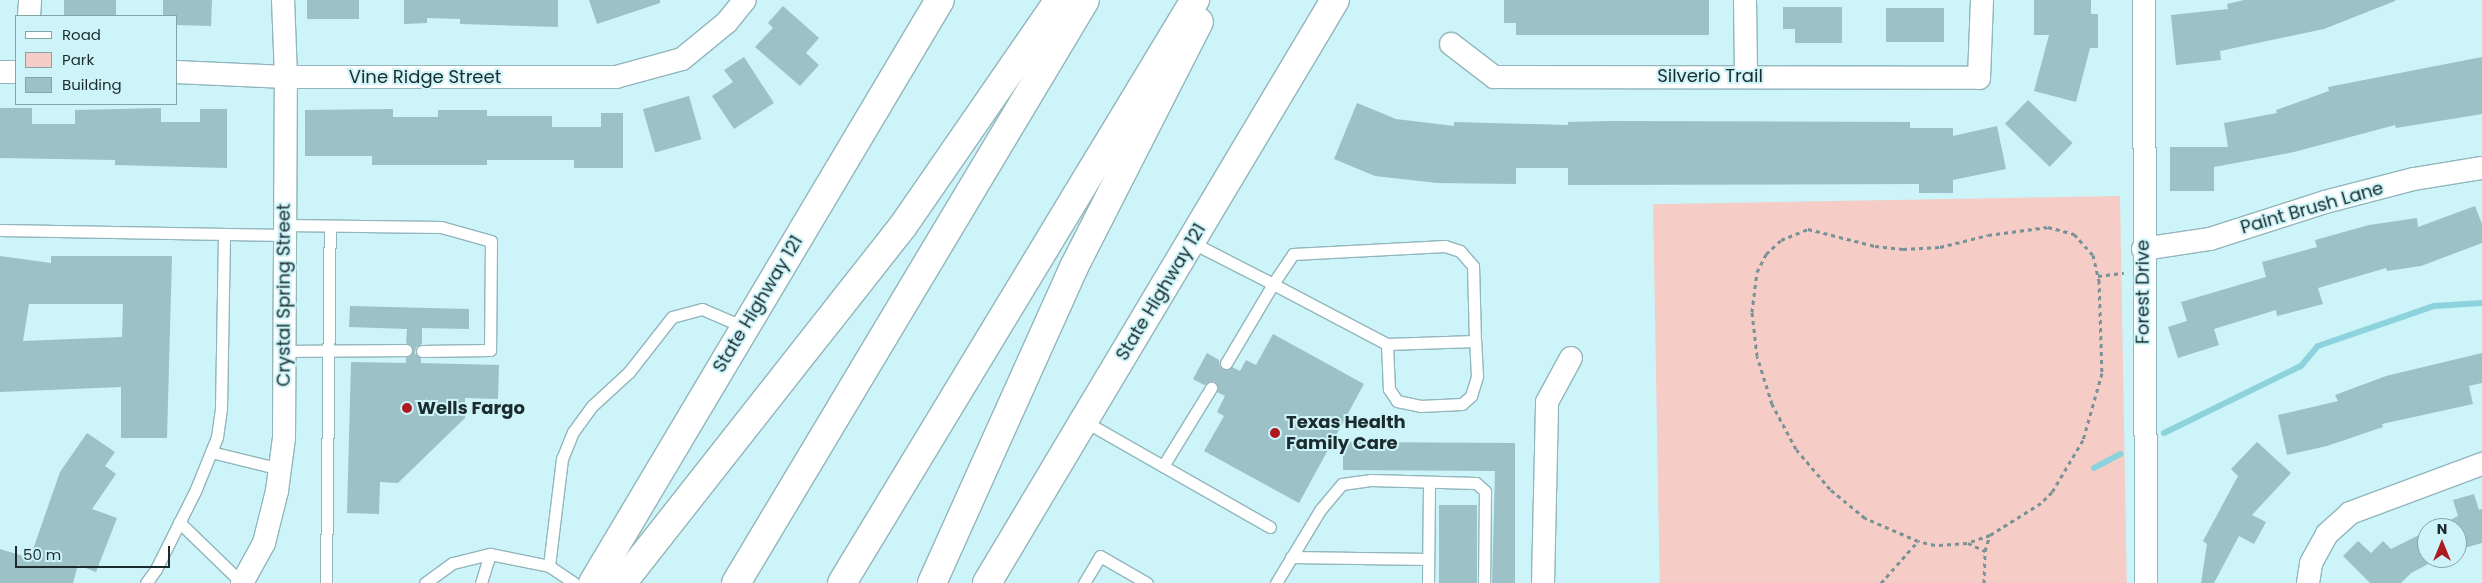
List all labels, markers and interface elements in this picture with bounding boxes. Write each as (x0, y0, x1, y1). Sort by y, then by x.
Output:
legend (15, 15, 178, 105)
text: Road (62, 24, 101, 45)
text: Park (62, 49, 94, 70)
street label: Silverio Trail (1657, 65, 1763, 87)
street label: Vine Ridge Street (349, 66, 501, 88)
text: Building (62, 74, 122, 95)
street label: Paint Brush Lane (2238, 177, 2386, 239)
street label: Crystal Spring Street (273, 203, 295, 387)
street label: State Highway 121 (1112, 220, 1210, 364)
street label: State Highway 121 (709, 232, 807, 376)
street label: Forest Drive (2132, 240, 2154, 344)
place label: Wells Fargo (417, 397, 525, 419)
marker: Wells Fargo (401, 402, 413, 414)
place label: Texas Health Family Care (1286, 412, 1406, 454)
marker: Texas Health Family Care (1268, 426, 1282, 440)
north arrow (2417, 518, 2467, 568)
text: N (2437, 519, 2447, 539)
scale bar (18, 536, 172, 568)
text: 50 m (23, 544, 61, 565)

